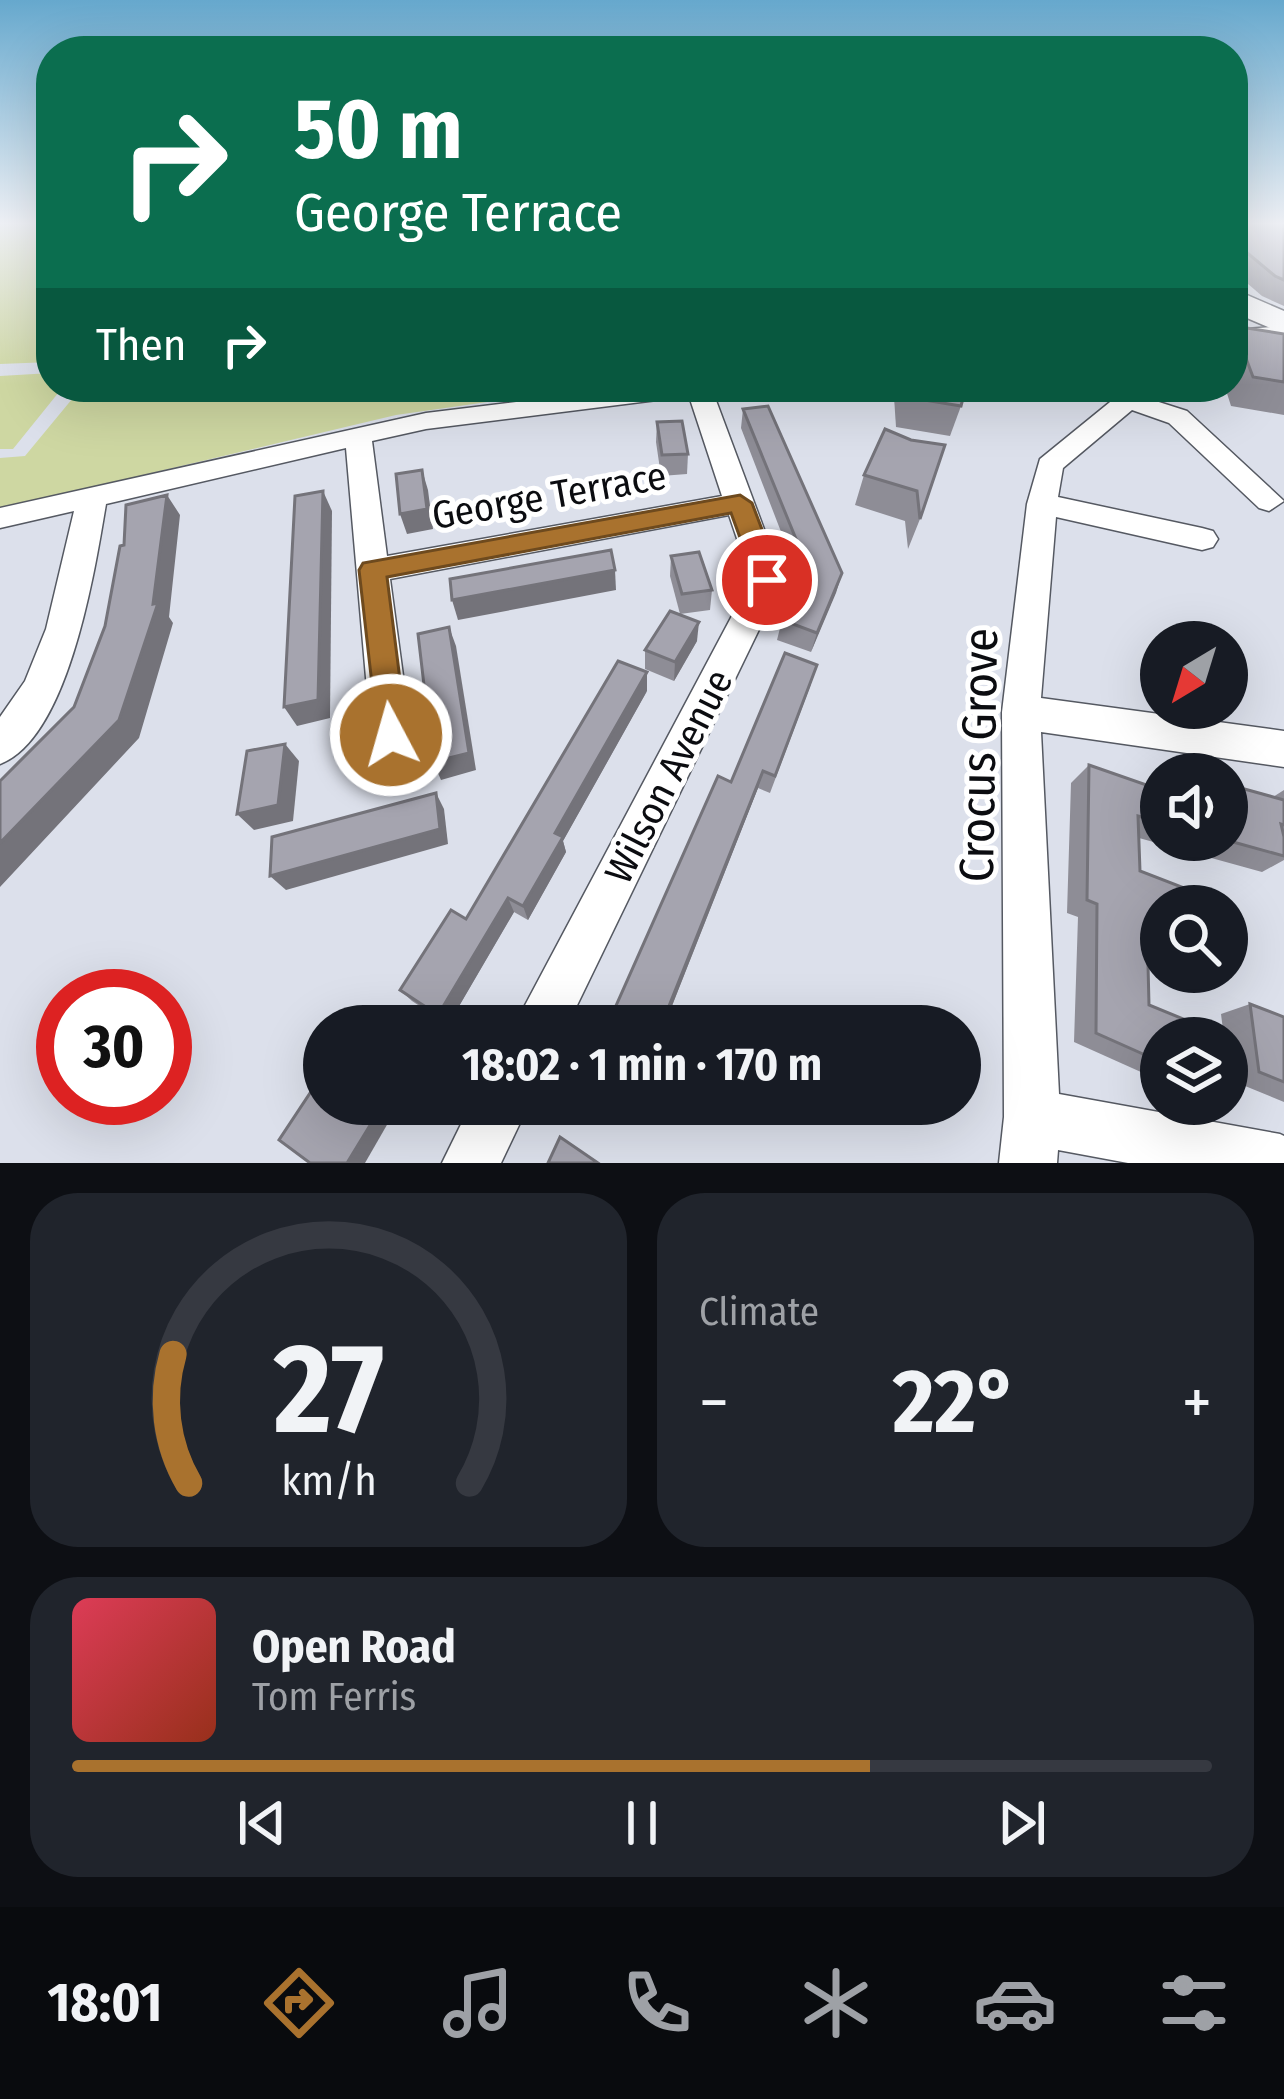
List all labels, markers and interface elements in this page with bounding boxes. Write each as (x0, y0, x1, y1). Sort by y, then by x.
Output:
text: 50 m (294, 79, 463, 180)
icon: right (96, 84, 252, 240)
text: George Terrace (294, 181, 622, 245)
icon: right (211, 312, 277, 378)
text: Then (96, 318, 187, 372)
street label: George Terrace (429, 453, 670, 539)
pin (716, 529, 818, 631)
icon: arrive (734, 547, 800, 613)
north arrow (1140, 621, 1248, 729)
map controls (1140, 621, 1248, 1125)
street label: Crocus Grove (948, 627, 1010, 883)
street label: Wilson Avenue (595, 662, 742, 891)
position arrow (328, 672, 454, 798)
button: sound (1140, 753, 1248, 861)
button: search (1140, 885, 1248, 993)
speed limit sign: 30 (36, 969, 192, 1125)
button: layers (1140, 1017, 1248, 1125)
text: 18:02 · 1 min · 170 m (462, 1038, 822, 1092)
text: Climate (699, 1289, 819, 1335)
text: 27 (272, 1315, 384, 1465)
text: 22° (893, 1348, 1018, 1456)
text: − (699, 1363, 729, 1442)
text: + (1182, 1363, 1212, 1442)
text: km/h (281, 1455, 376, 1506)
text: Open Road (252, 1620, 456, 1674)
text: Tom Ferris (252, 1674, 416, 1720)
icon: previous (229, 1790, 295, 1856)
icon: pause (609, 1790, 675, 1856)
icon: next (989, 1790, 1055, 1856)
icon: directions (257, 1961, 341, 2045)
icon: music (436, 1961, 520, 2045)
icon: phone (615, 1961, 699, 2045)
icon: climate (794, 1961, 878, 2045)
icon: car (973, 1961, 1057, 2045)
icon: filters (1152, 1961, 1236, 2045)
text: 18:01 (48, 1971, 162, 2035)

